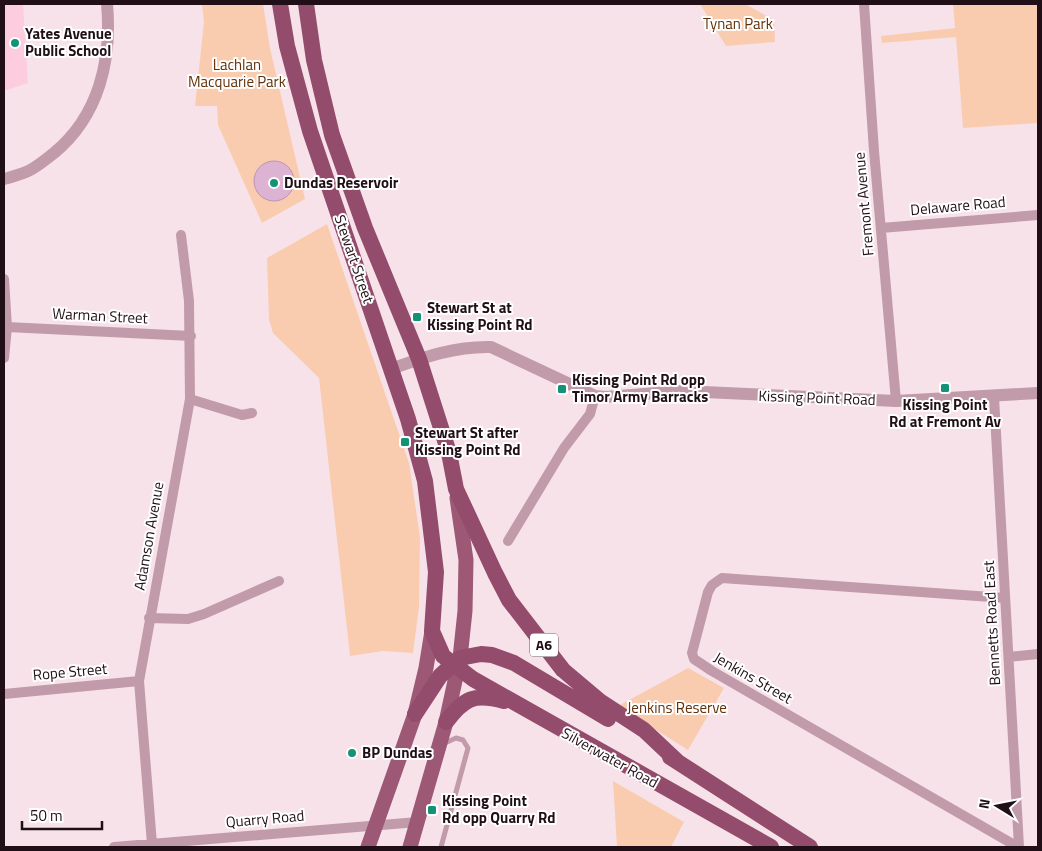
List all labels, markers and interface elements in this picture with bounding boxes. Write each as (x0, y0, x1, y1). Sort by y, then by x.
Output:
park label: Tynan Park (703, 12, 773, 35)
place label: Yates Avenue Public School (25, 22, 112, 62)
marker: Yates Avenue Public School (9, 37, 21, 49)
park label: Lachlan Macquarie Park (188, 53, 286, 93)
street label: Fremont Avenue (848, 151, 879, 257)
place label: Dundas Reservoir (284, 171, 399, 194)
marker: Dundas Reservoir (268, 177, 280, 189)
street label: Delaware Road (909, 190, 1007, 221)
street label: Stewart Street (329, 212, 381, 307)
place label: Stewart St at Kissing Point Rd (427, 296, 533, 336)
street label: Warman Street (52, 302, 149, 330)
marker: Stewart St at Kissing Point Rd (411, 311, 423, 323)
place label: Kissing Point Rd opp Timor Army Barracks (572, 368, 708, 408)
marker: Kissing Point Rd at Fremont Av (939, 382, 951, 394)
marker: Kissing Point Rd opp Timor Army Barracks (556, 383, 568, 395)
street label: Kissing Point Road (758, 384, 876, 411)
place label: Kissing Point Rd at Fremont Av (889, 393, 1002, 433)
place label: Stewart St after Kissing Point Rd (415, 421, 521, 461)
marker: Stewart St after Kissing Point Rd (399, 436, 411, 448)
street label: Adamson Avenue (128, 480, 169, 592)
street label: Bennetts Road East (977, 559, 1006, 686)
road number: A6 (530, 634, 558, 656)
street label: Jenkins Street (710, 646, 797, 710)
street label: Rope Street (32, 657, 109, 686)
park label: Jenkins Reserve (627, 696, 727, 719)
street label: Silverwater Road (558, 721, 663, 794)
place label: BP Dundas (362, 741, 432, 764)
marker: BP Dundas (346, 747, 358, 759)
north arrow (972, 781, 1022, 831)
place label: Kissing Point Rd opp Quarry Rd (442, 789, 555, 829)
text: N (973, 797, 995, 810)
scale bar (22, 798, 102, 830)
text: 50 m (30, 804, 63, 827)
street label: Quarry Road (225, 804, 305, 833)
marker: Kissing Point Rd opp Quarry Rd (426, 804, 438, 816)

